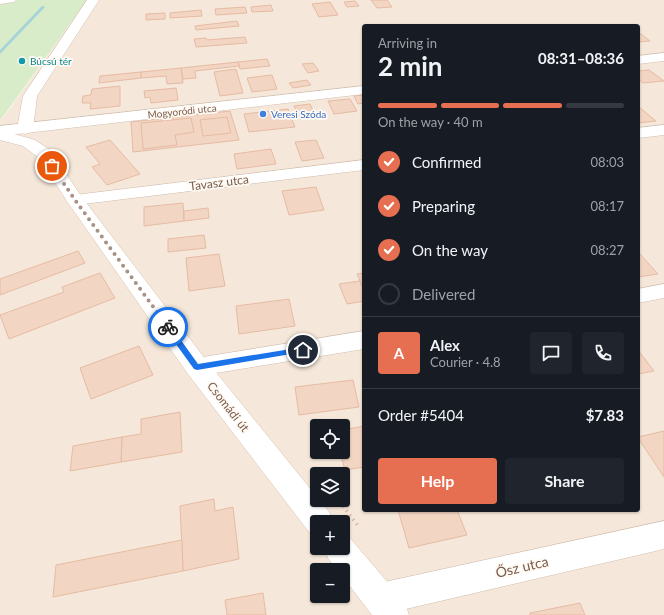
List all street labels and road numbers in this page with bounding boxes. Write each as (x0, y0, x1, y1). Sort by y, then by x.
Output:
street label: Mogyoródi utca (147, 101, 217, 121)
street label: Tavasz utca (188, 171, 250, 194)
street label: Csomádi út (204, 379, 253, 435)
street label: Ősz utca (494, 552, 550, 581)

